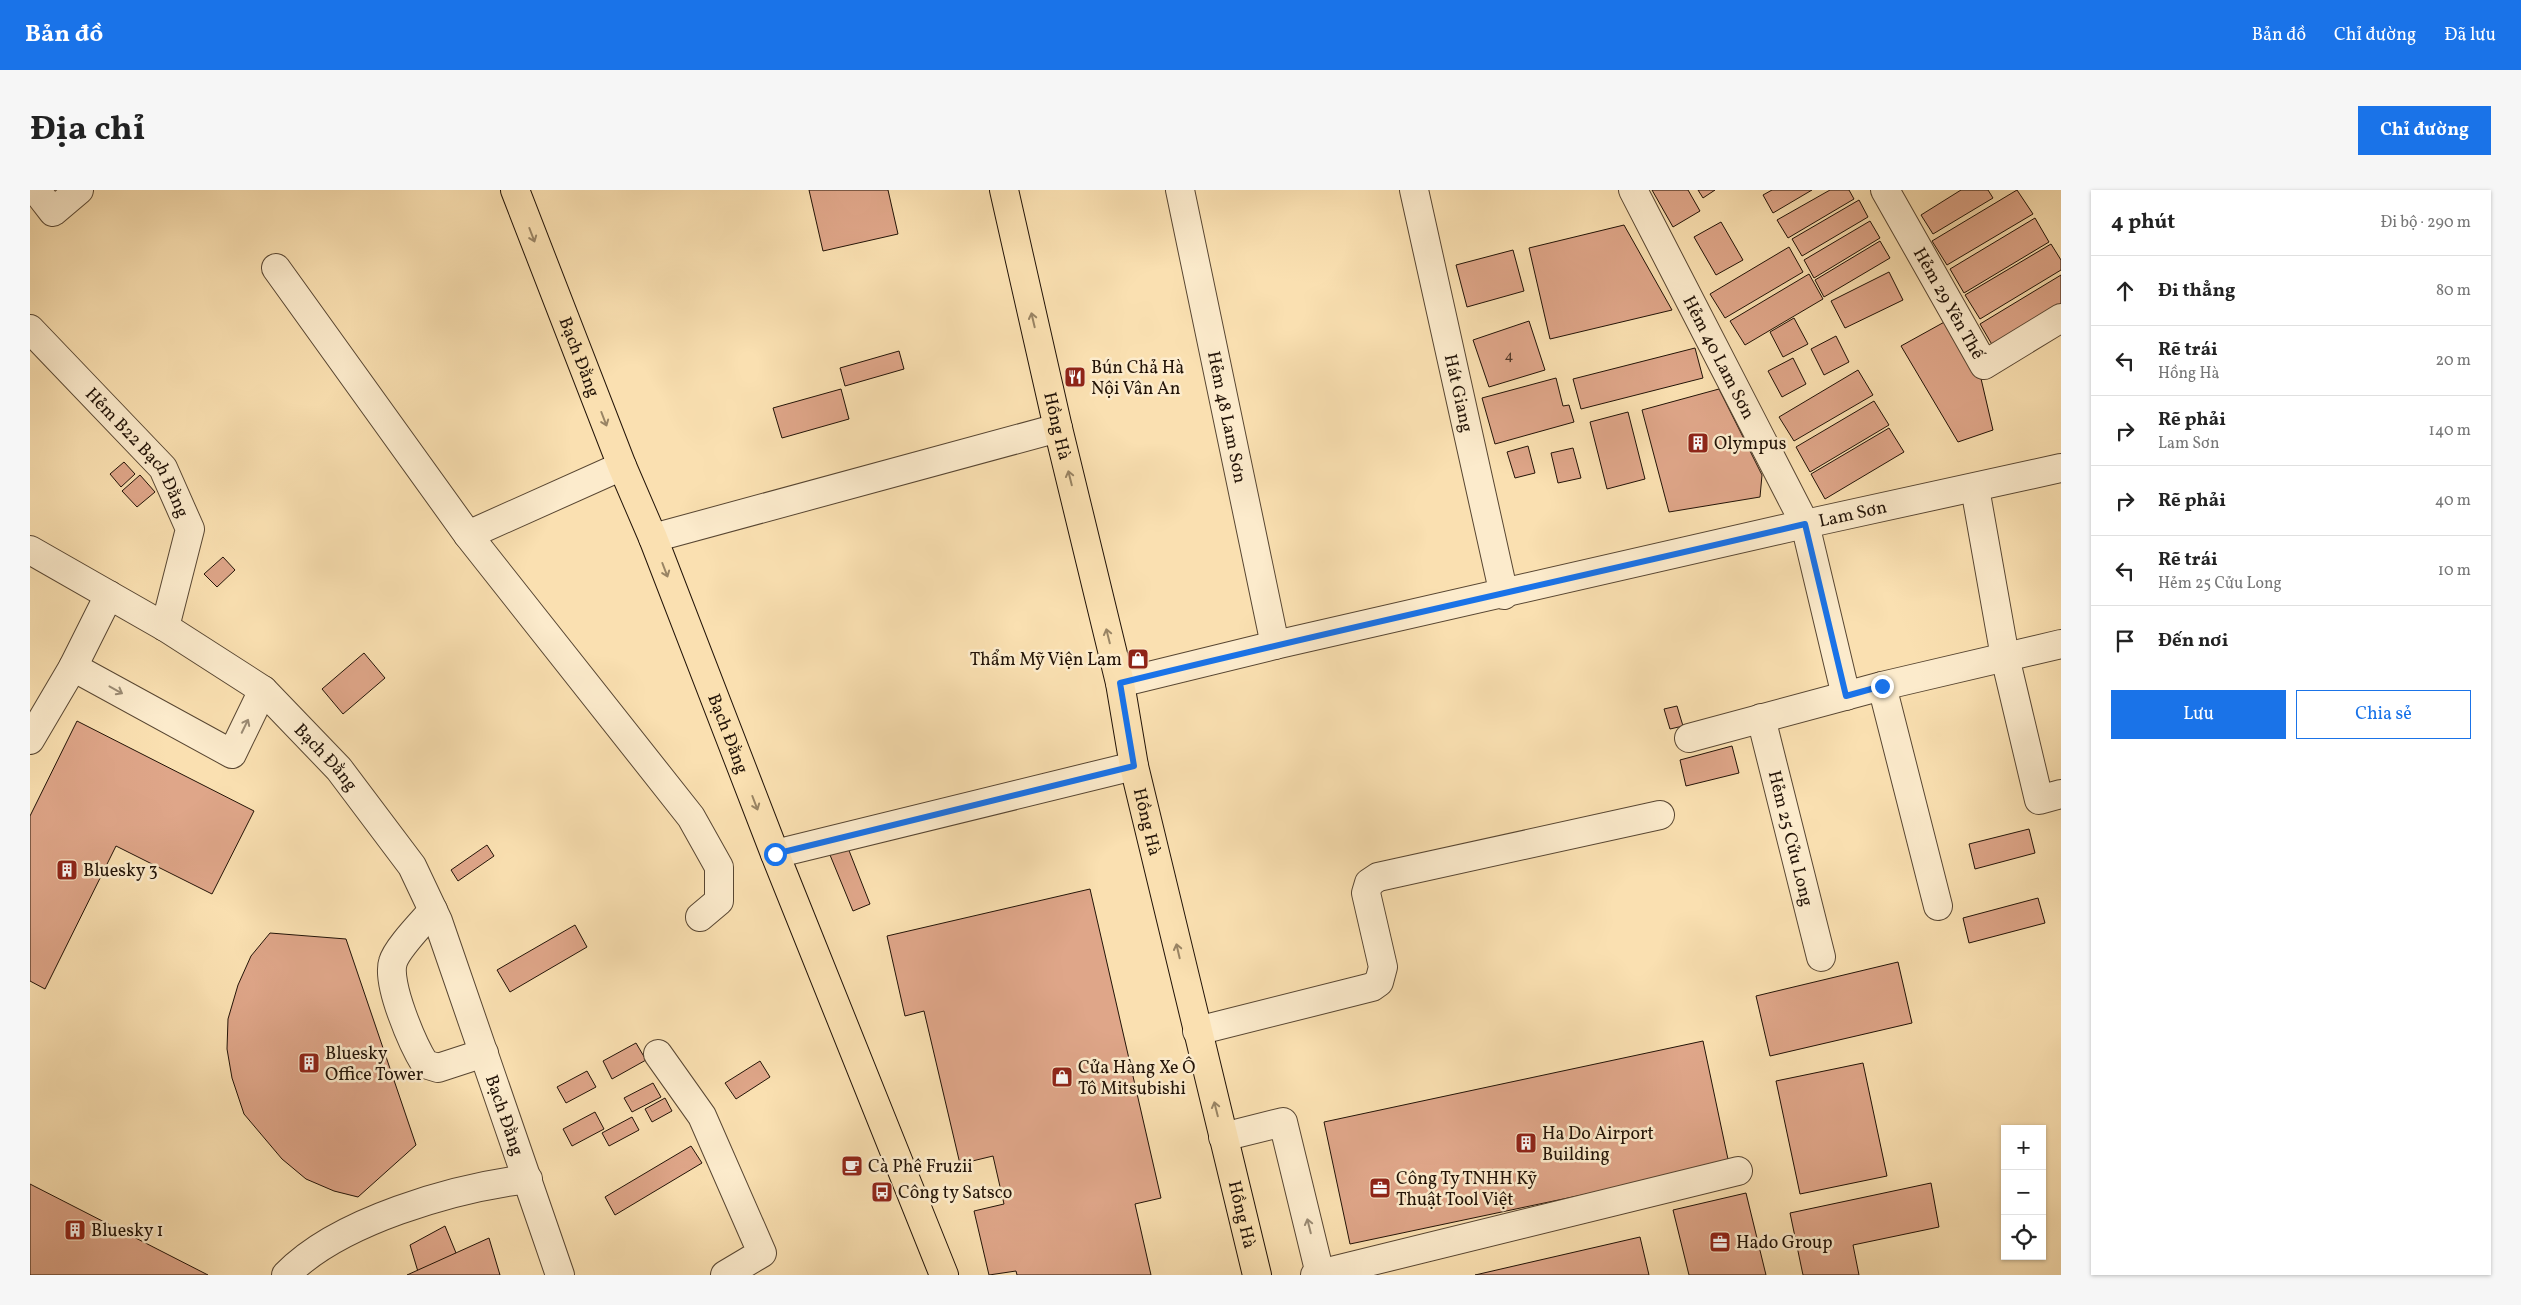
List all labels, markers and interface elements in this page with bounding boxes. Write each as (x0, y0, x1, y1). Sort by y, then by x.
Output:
text: Bản đồ (25, 18, 103, 52)
text: Bản đồ (2252, 23, 2306, 48)
text: Chỉ đường (2334, 23, 2416, 48)
text: Đã lưu (2444, 23, 2496, 48)
text: Địa chỉ (30, 106, 145, 154)
button: Chỉ đường (2358, 106, 2491, 155)
text: 4 phút (2111, 208, 2175, 237)
text: Đi bộ · 290 m (2380, 212, 2471, 234)
one-way arrow (529, 228, 538, 243)
street label: Hẻm 29 Yên Thế (1906, 243, 1990, 365)
icon: ahead (2111, 277, 2139, 305)
text: Đi thẳng (2158, 278, 2235, 304)
text: 80 m (2436, 280, 2471, 302)
street label: Hẻm 40 Lam Sơn (1676, 292, 1760, 424)
one-way arrow (1028, 312, 1038, 328)
street label: Bạch Đằng (551, 314, 605, 401)
text: Rẽ trái (2158, 337, 2218, 363)
house number: 4 (1505, 346, 1514, 367)
icon: left (2111, 347, 2139, 375)
street label: Hẻm 48 Lam Sơn (1200, 349, 1252, 486)
text: 20 m (2436, 350, 2471, 372)
street label: Hát Giang (1437, 352, 1479, 435)
place label: Bún Chả Hà Nội Vân An (1091, 356, 1184, 402)
text: Hồng Hà (2158, 363, 2220, 385)
restaurant icon: Bún Chả Hà Nội Vân An (1063, 365, 1087, 389)
street label: Hẻm B22 Bạch Đằng (79, 383, 194, 522)
street label: Hồng Hà (1036, 390, 1076, 463)
text: Rẽ phải (2158, 407, 2226, 433)
one-way arrow (600, 411, 609, 427)
icon: right (2111, 417, 2139, 445)
text: 140 m (2429, 420, 2471, 442)
building icon: Olympus (1686, 431, 1710, 455)
place label: Olympus (1714, 432, 1786, 457)
text: Lam Sơn (2158, 433, 2220, 455)
one-way arrow (1065, 470, 1074, 486)
icon: right (2111, 487, 2139, 515)
text: Rẽ phải (2158, 488, 2226, 514)
text: 40 m (2435, 490, 2471, 512)
street label: Lam Sơn (1816, 495, 1890, 535)
text: Rẽ trái (2158, 547, 2218, 573)
icon: left (2111, 557, 2139, 585)
text: 10 m (2438, 560, 2471, 582)
one-way arrow (661, 562, 671, 577)
text: Hẻm 25 Cửu Long (2158, 573, 2282, 595)
icon: arrive (2111, 627, 2139, 655)
one-way arrow (1103, 628, 1112, 644)
text: Đến nơi (2158, 628, 2228, 654)
shop icon: Thẩm Mỹ Viện Lam (1126, 647, 1150, 671)
place label: Thẩm Mỹ Viện Lam (970, 648, 1122, 673)
route end (1871, 675, 1894, 698)
one-way arrow (108, 686, 123, 696)
street label: Bạch Đằng (700, 690, 754, 778)
button: Lưu (2111, 690, 2286, 739)
button: Chia sẻ (2296, 690, 2471, 739)
street label: Bạch Đằng (288, 718, 363, 797)
one-way arrow (241, 719, 250, 734)
street label: Hẻm 25 Cửu Long (1761, 768, 1819, 909)
street label: Hồng Hà (1126, 786, 1166, 859)
one-way arrow (751, 795, 760, 810)
route start (764, 843, 787, 866)
building icon: Bluesky 3 (55, 858, 79, 882)
place label: Bluesky 3 (83, 859, 158, 884)
one-way arrow (1173, 943, 1182, 959)
place label: Bluesky Office Tower (325, 1042, 424, 1088)
building icon: Bluesky Office Tower (297, 1051, 321, 1075)
place label: Cửa Hàng Xe Ô Tô Mitsubishi (1078, 1056, 1195, 1102)
shop icon: Cửa Hàng Xe Ô Tô Mitsubishi (1050, 1065, 1074, 1089)
street label: Bạch Đằng (478, 1072, 529, 1159)
one-way arrow (1210, 1101, 1220, 1117)
place label: Ha Do Airport Building (1542, 1122, 1654, 1168)
map controls (2001, 1125, 2046, 1260)
button: + (2001, 1125, 2046, 1170)
building icon: Ha Do Airport Building (1514, 1131, 1538, 1155)
cafe icon: Cà Phê Fruzii (840, 1154, 864, 1178)
place label: Cà Phê Fruzii (868, 1155, 973, 1180)
place label: Công Ty TNHH Kỹ Thuật Tool Việt (1396, 1167, 1537, 1213)
button: − (2001, 1170, 2046, 1215)
office icon: Công Ty TNHH Kỹ Thuật Tool Việt (1368, 1176, 1392, 1200)
street label: Hồng Hà (1221, 1178, 1261, 1251)
bus stop icon: Công ty Satsco (870, 1180, 894, 1204)
place label: Công ty Satsco (898, 1181, 1012, 1206)
button: locate (2001, 1215, 2046, 1260)
building icon: Bluesky 1 (63, 1218, 87, 1242)
place label: Bluesky 1 (91, 1219, 164, 1244)
one-way arrow (1303, 1219, 1313, 1235)
office icon: Hado Group (1708, 1230, 1732, 1254)
place label: Hado Group (1736, 1231, 1833, 1256)

